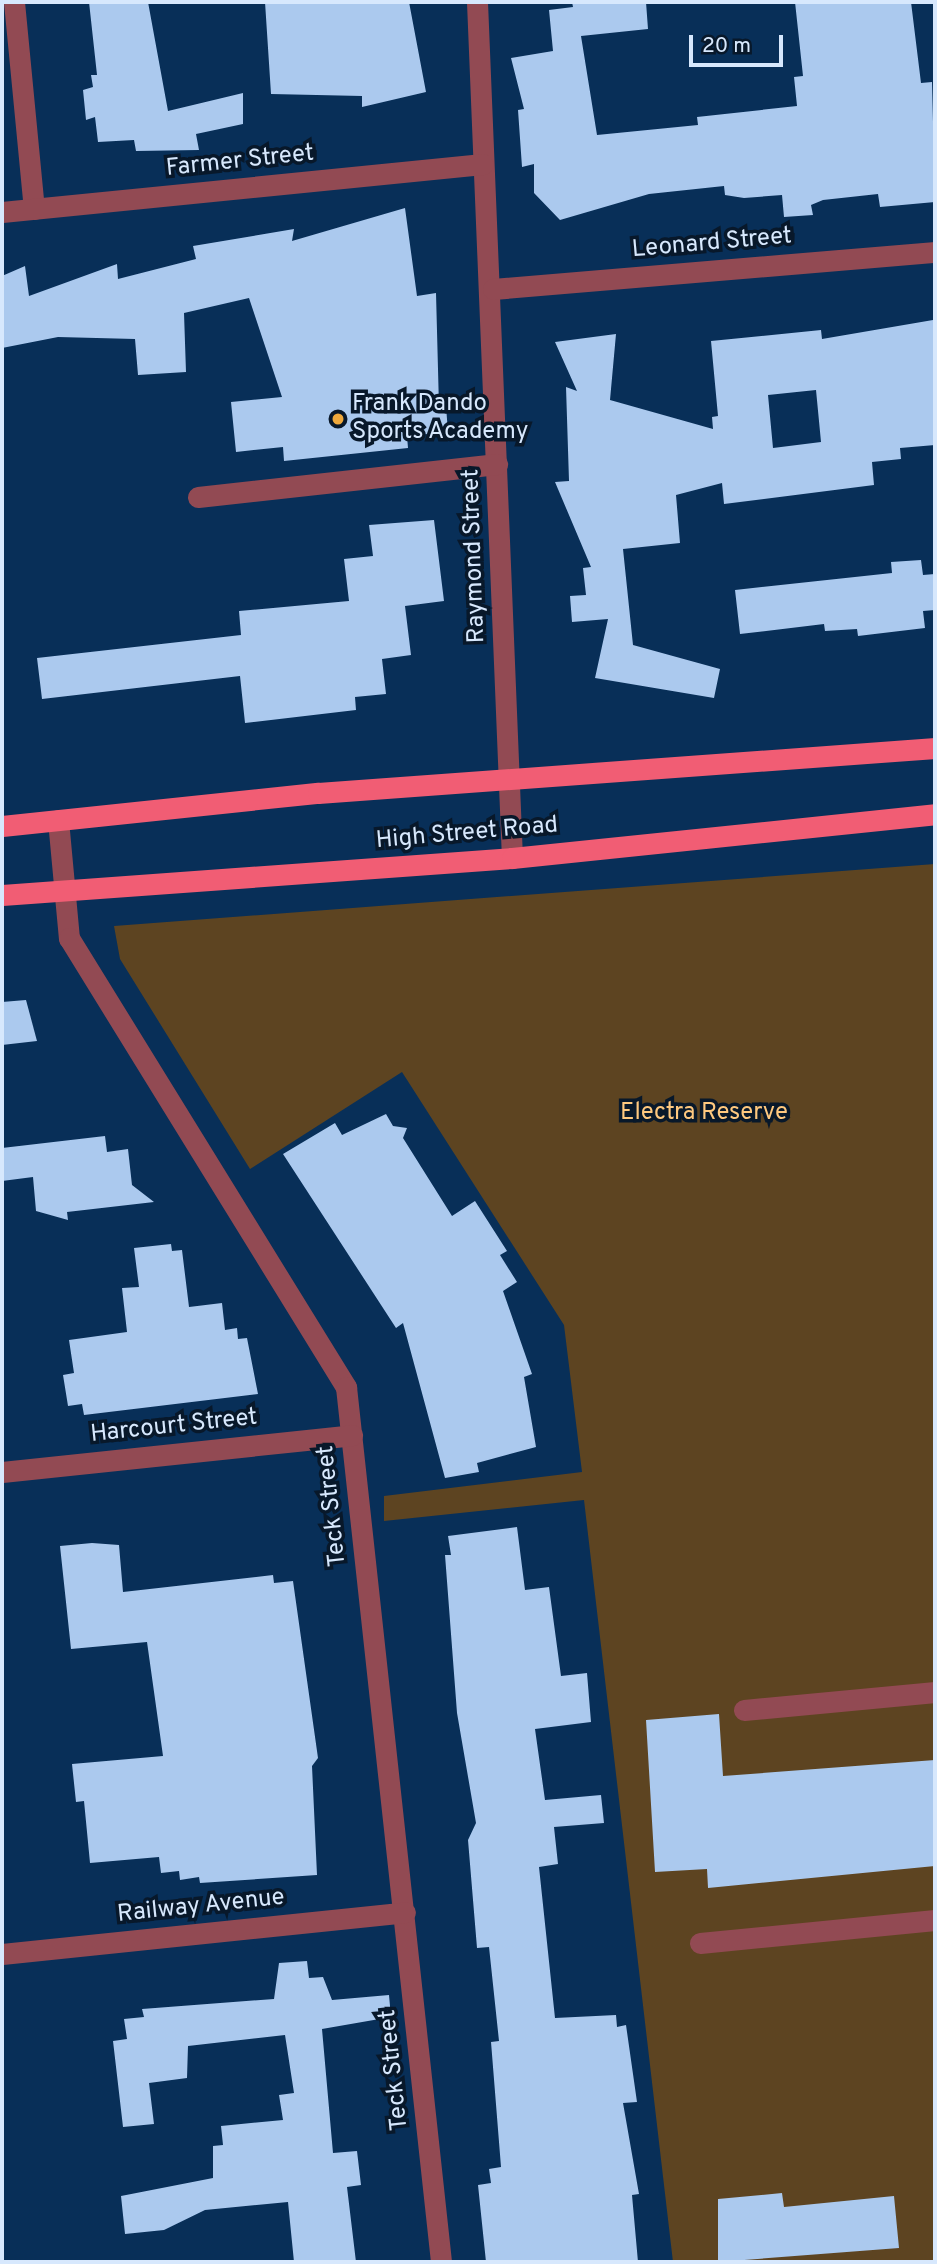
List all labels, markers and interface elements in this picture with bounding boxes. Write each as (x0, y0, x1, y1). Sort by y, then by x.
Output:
scale bar (692, 21, 786, 65)
text: 20 m (702, 33, 751, 60)
street label: Farmer Street (165, 140, 315, 184)
street label: Leonard Street (631, 223, 793, 265)
place label: Frank Dando Sports Academy (352, 391, 529, 447)
marker: Frank Dando Sports Academy (330, 411, 346, 427)
street label: Raymond Street (458, 468, 492, 644)
street label: High Street Road (375, 812, 559, 856)
park label: Electra Reserve (620, 1100, 788, 1128)
street label: Harcourt Street (89, 1404, 259, 1450)
street label: Teck Street (312, 1444, 354, 1568)
street label: Railway Avenue (116, 1884, 286, 1930)
street label: Teck Street (374, 2008, 416, 2132)

